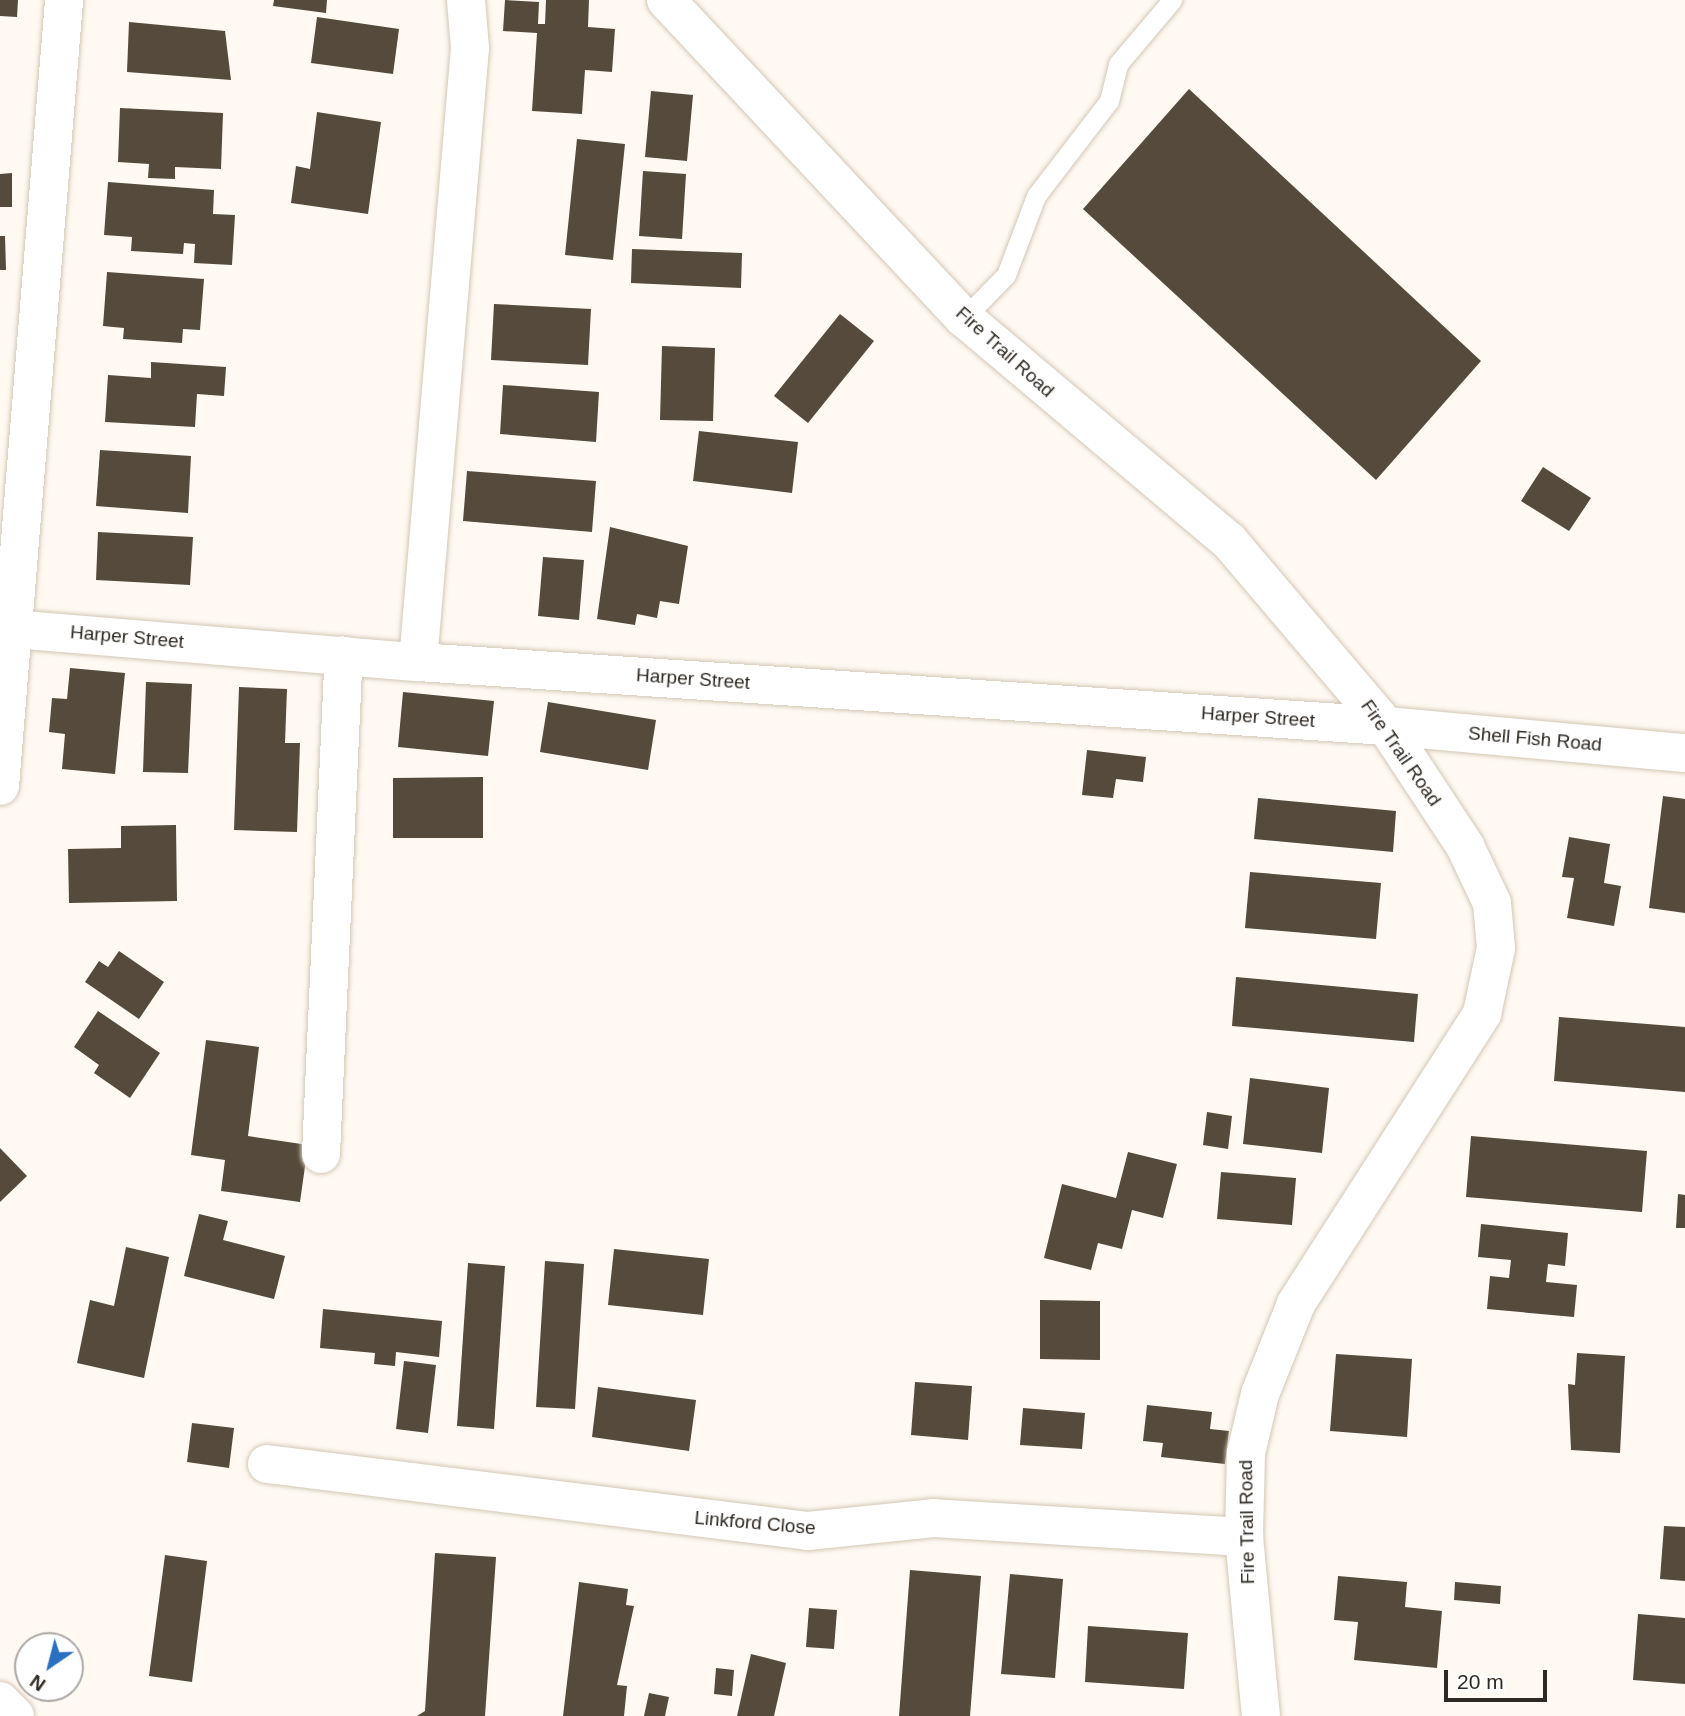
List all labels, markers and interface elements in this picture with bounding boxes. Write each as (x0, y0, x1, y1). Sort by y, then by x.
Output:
street label: Fire Trail Road (951, 302, 1059, 402)
street label: Harper Street (69, 621, 185, 653)
street label: Harper Street (635, 664, 751, 694)
street label: Fire Trail Road (1356, 695, 1446, 811)
street label: Harper Street (1200, 702, 1316, 732)
street label: Shell Fish Road (1467, 722, 1603, 756)
street label: Fire Trail Road (1235, 1459, 1259, 1585)
street label: Linkford Close (694, 1506, 816, 1540)
north arrow (14, 1632, 84, 1702)
scale bar (1447, 1656, 1550, 1700)
text: N (26, 1670, 49, 1696)
text: 20 m (1457, 1670, 1504, 1693)

